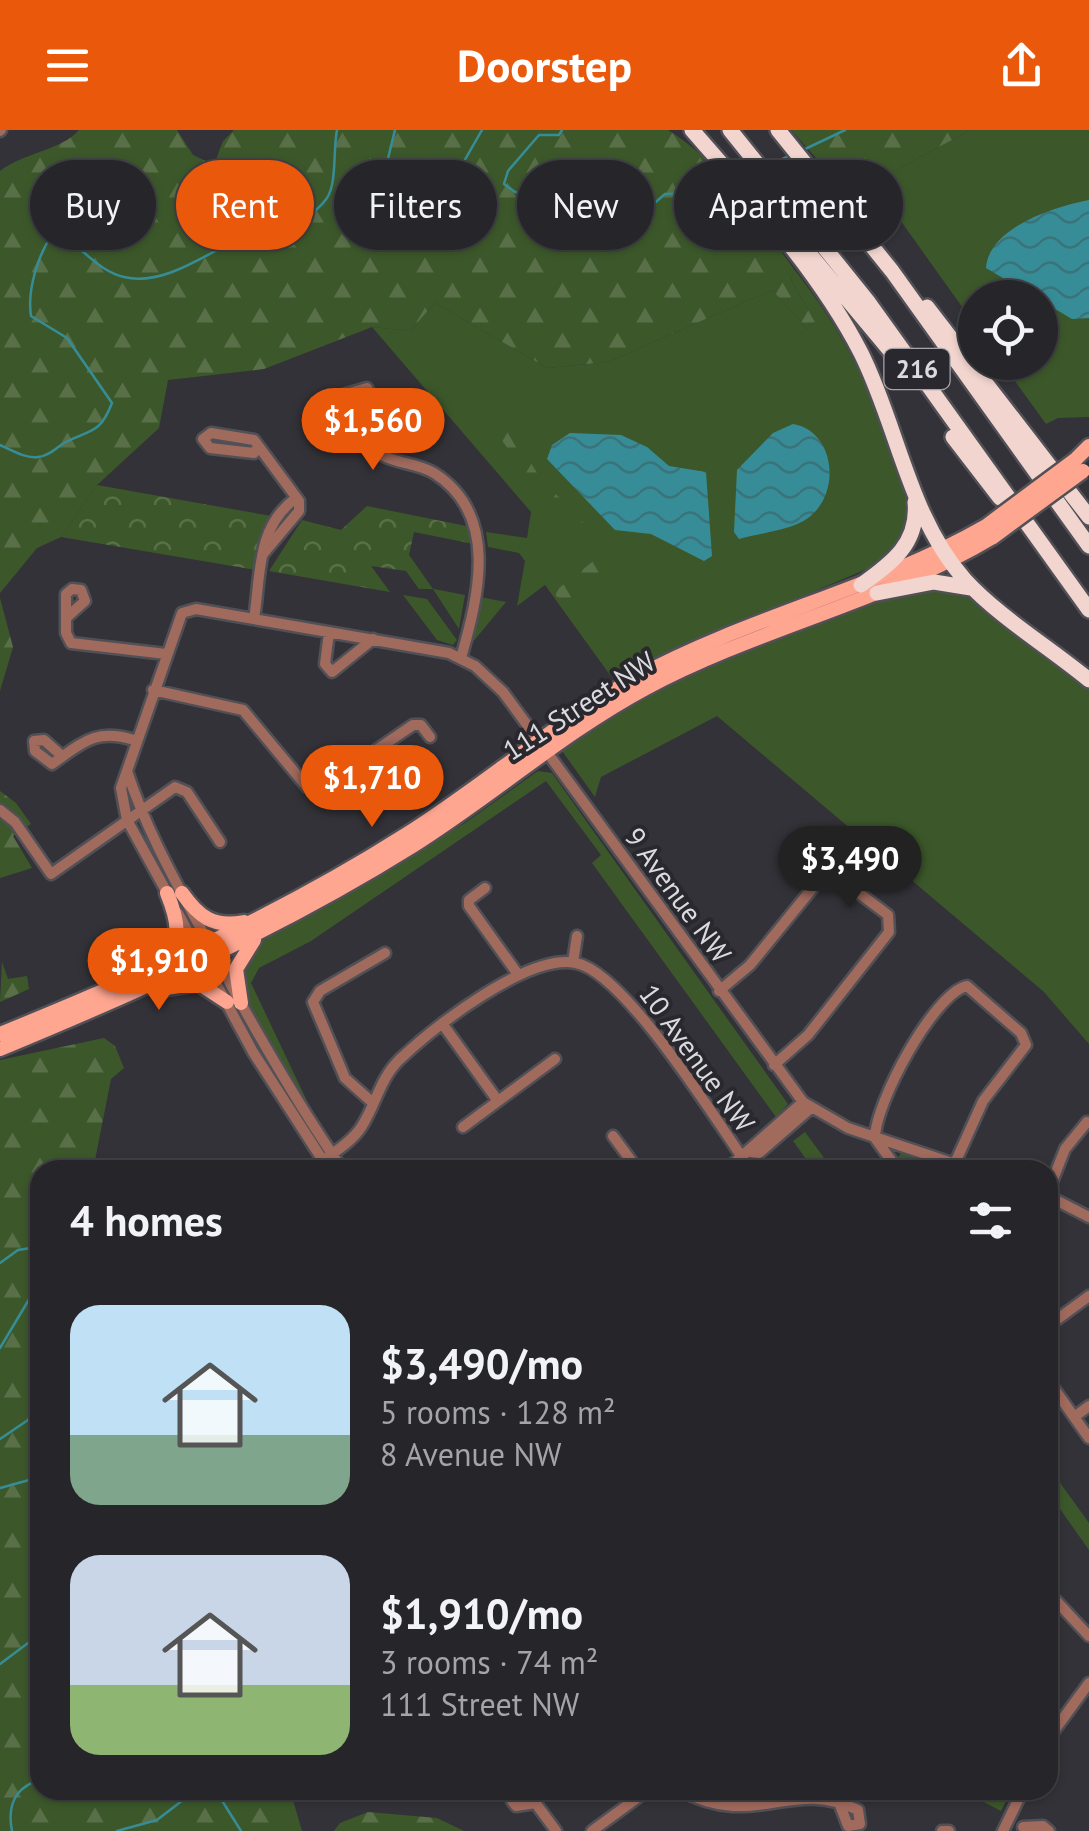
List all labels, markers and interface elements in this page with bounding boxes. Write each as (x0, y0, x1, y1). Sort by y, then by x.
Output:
text: Doorstep (457, 36, 632, 94)
icon: menu (40, 38, 95, 93)
icon: share (994, 38, 1049, 93)
chip: Buy (30, 160, 156, 250)
chip: Rent (176, 160, 314, 250)
chip: Filters (334, 160, 497, 250)
chip: New (517, 160, 654, 250)
chip: Apartment (674, 160, 903, 250)
map controls (958, 280, 1058, 380)
button: locate (958, 280, 1058, 380)
road number: 216 (884, 349, 950, 389)
pin: $1,560 (292, 388, 454, 473)
text: $1,560 (324, 399, 422, 441)
street label: 111 Street NW (496, 643, 662, 769)
pin: $1,710 (291, 745, 453, 830)
text: $1,710 (323, 756, 421, 798)
street label: 9 Avenue NW (617, 820, 740, 970)
pin: $3,490 (769, 826, 931, 911)
text: $3,490 (801, 837, 899, 879)
pin: $1,910 (78, 928, 240, 1013)
text: $1,910 (110, 939, 208, 981)
street label: 10 Avenue NW (631, 976, 764, 1139)
text: 4 homes (70, 1193, 223, 1248)
icon: filters (963, 1193, 1018, 1248)
text: $3,490/mo (380, 1336, 583, 1391)
icon: home (150, 1345, 270, 1465)
text: 5 rooms · 128 m² (380, 1391, 616, 1433)
text: 8 Avenue NW (380, 1433, 561, 1475)
text: $1,910/mo (380, 1586, 583, 1641)
icon: home (150, 1595, 270, 1715)
text: 3 rooms · 74 m² (380, 1641, 598, 1683)
text: 111 Street NW (380, 1683, 579, 1725)

